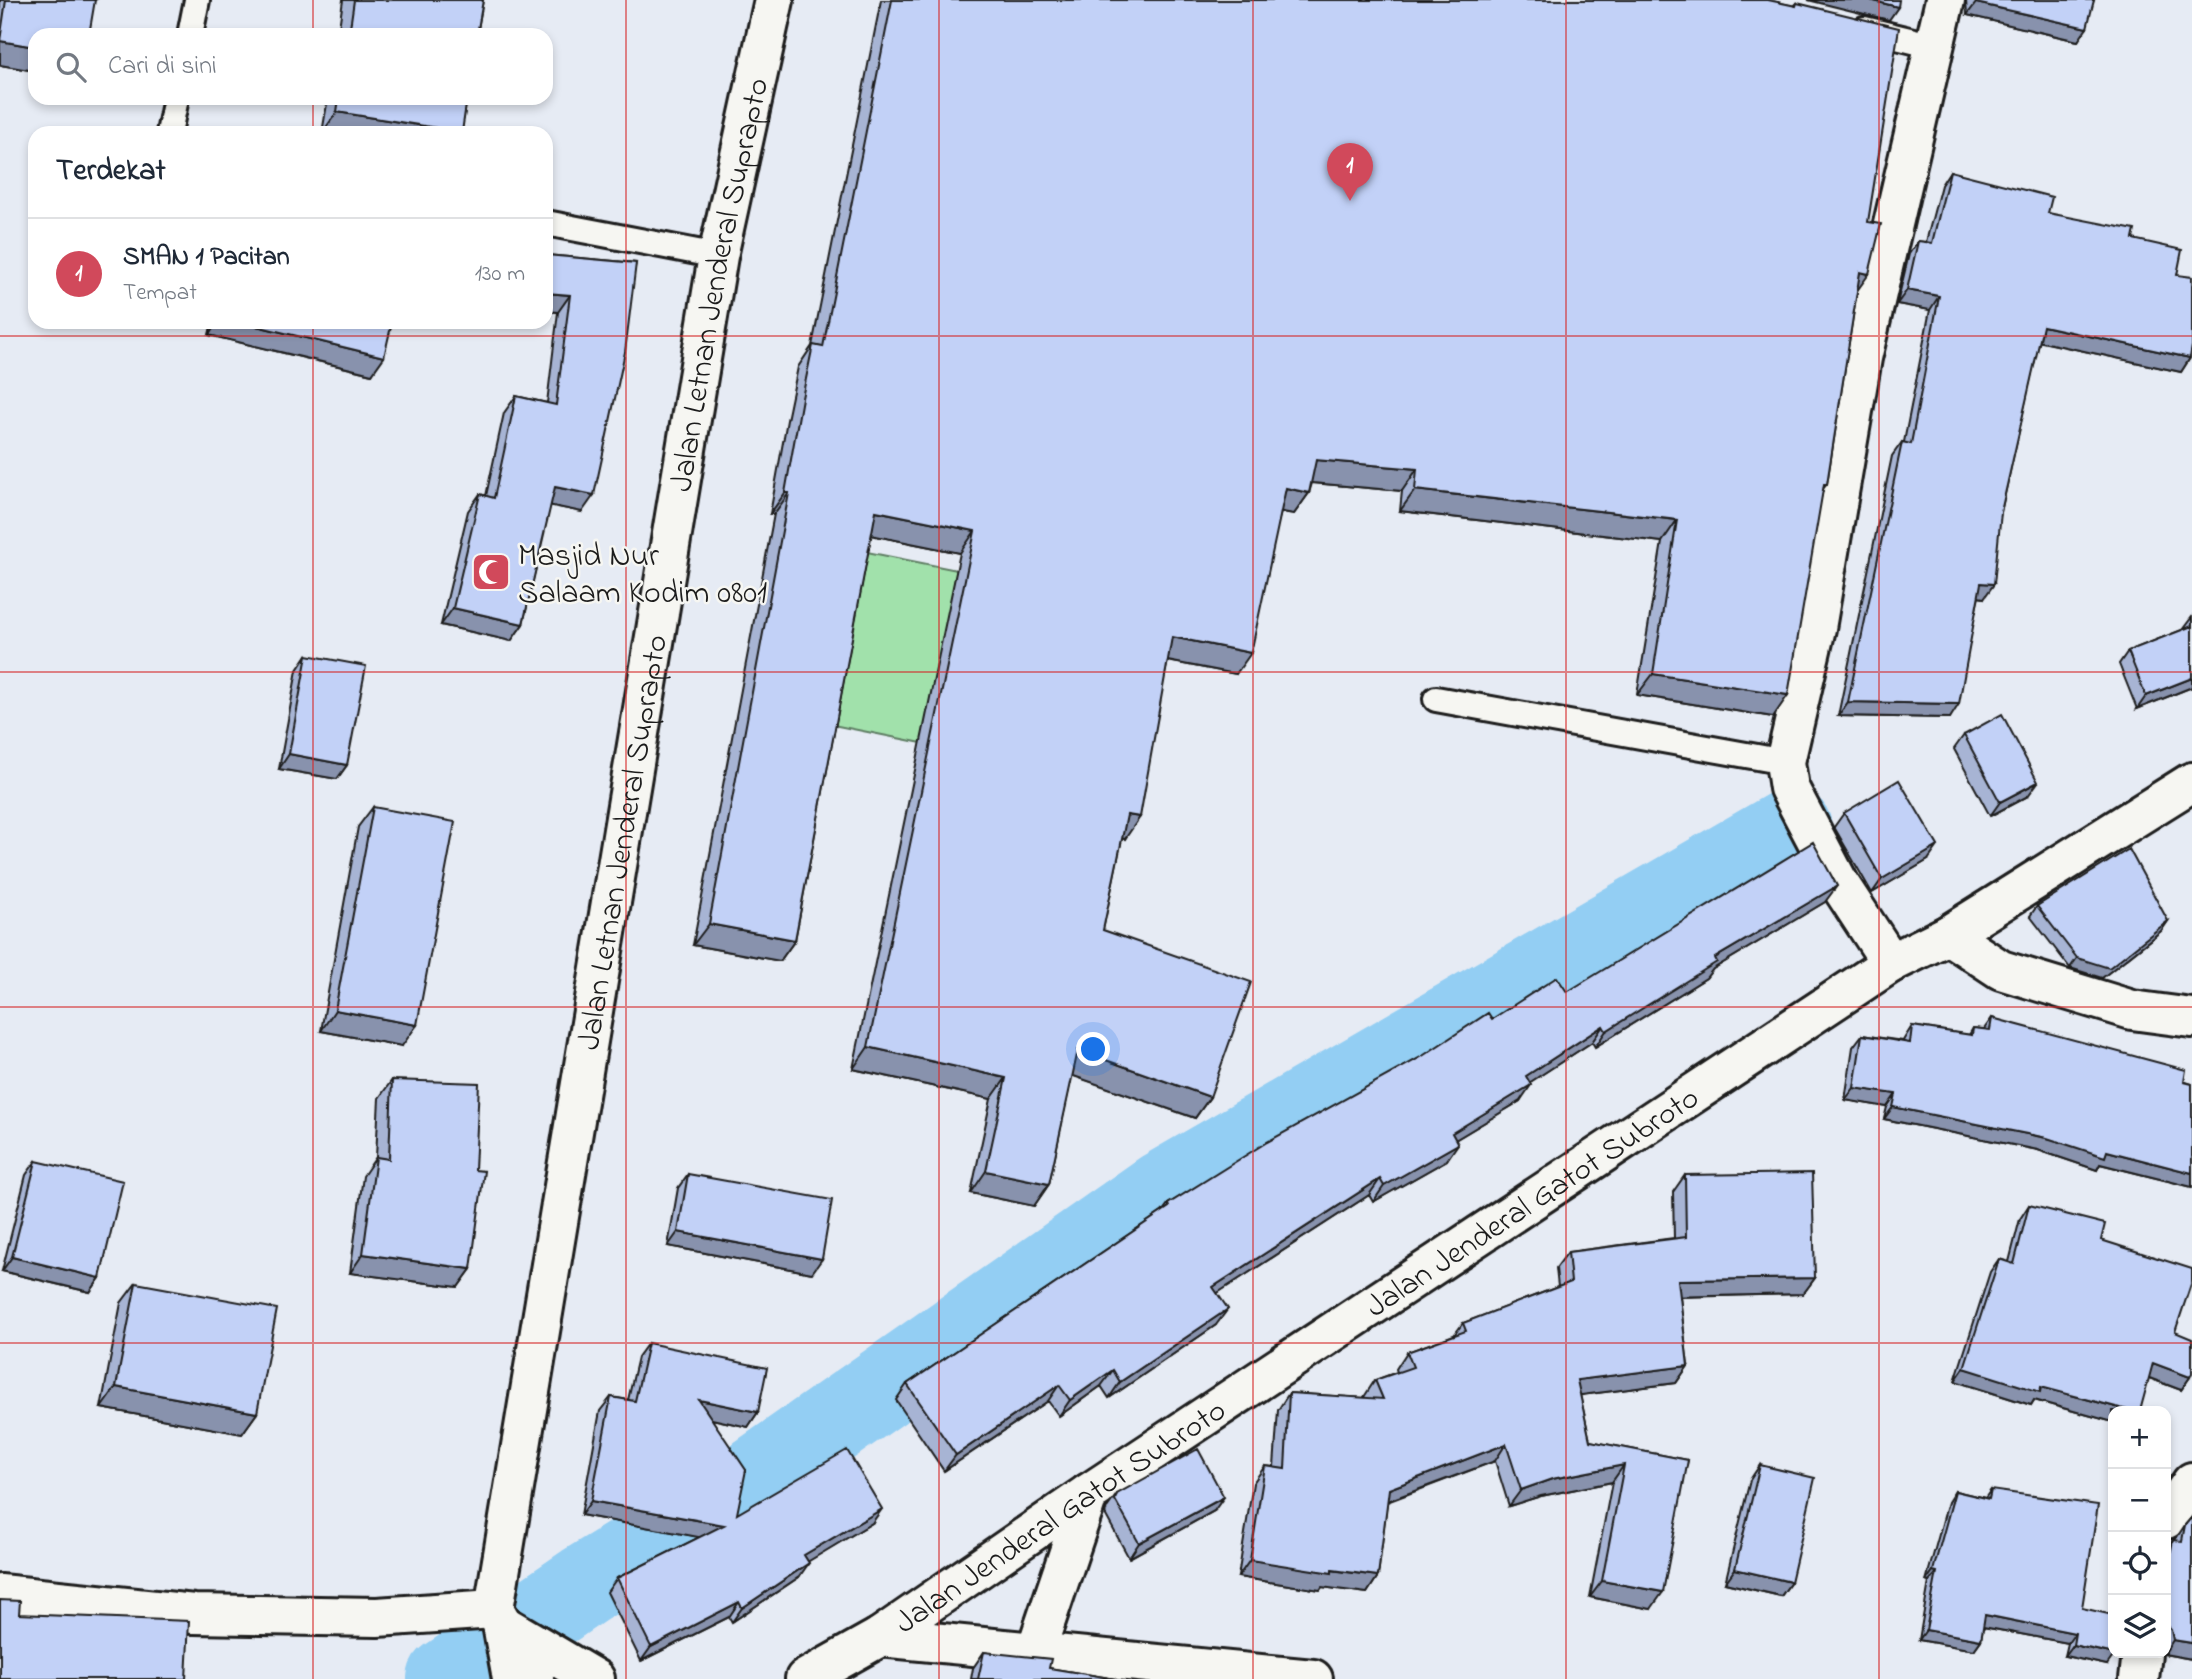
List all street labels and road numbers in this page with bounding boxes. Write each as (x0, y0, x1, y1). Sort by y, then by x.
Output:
street label: Jalan Letnan Jenderal Suprapto (659, 74, 783, 495)
street label: Jalan Letnan Jenderal Suprapto (567, 632, 682, 1054)
street label: Jalan Jenderal Gatot Subroto (1357, 1076, 1709, 1331)
street label: Jalan Jenderal Gatot Subroto (886, 1389, 1236, 1647)

